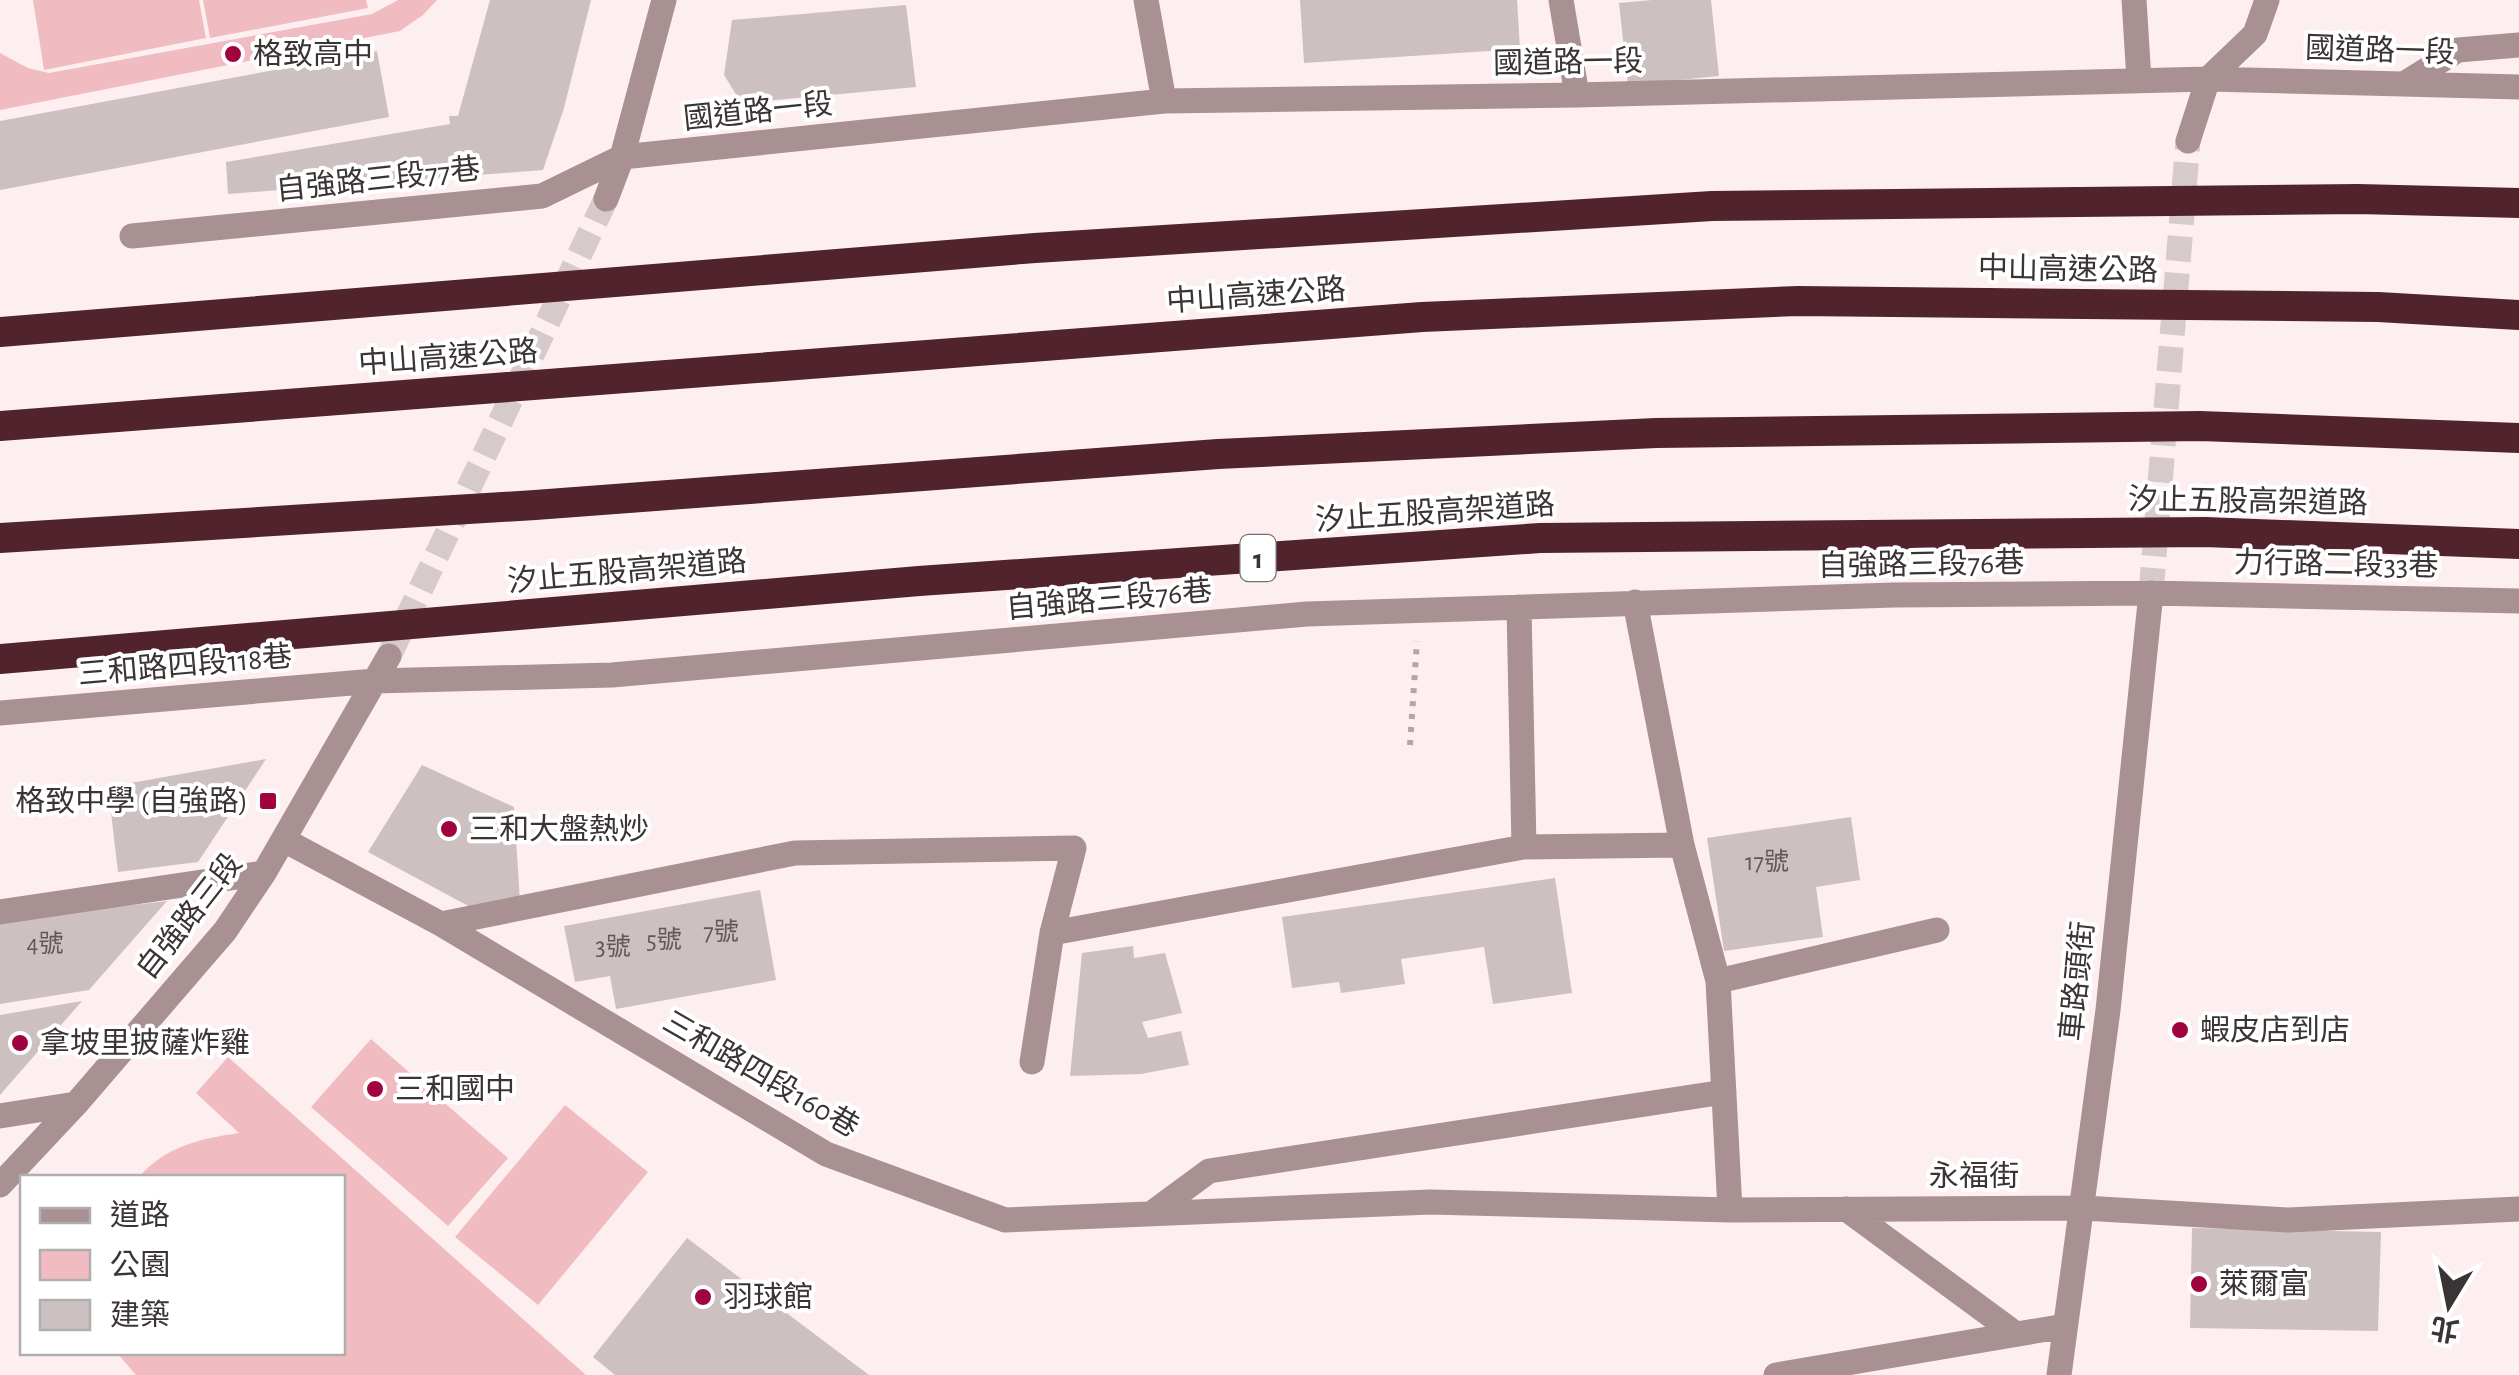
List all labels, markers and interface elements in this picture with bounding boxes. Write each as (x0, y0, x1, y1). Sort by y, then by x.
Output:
street label: 國道路一段 (2304, 31, 2456, 69)
place label: 格致高中 (253, 38, 373, 70)
marker: 格致高中 (222, 43, 244, 65)
street label: 國道路一段 (1493, 45, 1643, 79)
street label: 國道路一段 (682, 87, 834, 135)
street label: 自強路三段77巷 (274, 152, 482, 206)
street label: 中山高速公路 (1978, 251, 2158, 287)
street label: 中山高速公路 (1165, 273, 1347, 317)
street label: 中山高速公路 (357, 335, 539, 379)
street label: 汐止五股高架道路 (2128, 483, 2368, 519)
street label: 汐止五股高架道路 (1314, 488, 1556, 536)
road number: 1 (1240, 535, 1276, 581)
street label: 汐止五股高架道路 (506, 545, 748, 597)
street label: 自強路三段76巷 (1817, 546, 2025, 582)
street label: 力行路二段33巷 (2233, 546, 2439, 582)
street label: 自強路三段76巷 (1005, 574, 1213, 624)
street label: 三和路四段118巷 (77, 640, 293, 690)
place label: 格致中學 (自強路) (15, 785, 248, 817)
marker: 格致中學 (自強路) (257, 790, 279, 812)
place label: 三和大盤熱炒 (469, 813, 649, 845)
marker: 三和大盤熱炒 (438, 818, 460, 840)
street label: 自強路三段 (130, 847, 248, 985)
house number: 17號 (1745, 848, 1789, 875)
house number: 7號 (703, 918, 739, 945)
street label: 車路頭街 (2055, 920, 2099, 1042)
house number: 5號 (646, 926, 682, 953)
house number: 4號 (26, 930, 64, 957)
house number: 3號 (595, 933, 631, 960)
street label: 三和路四段160巷 (658, 1005, 864, 1143)
place label: 蝦皮店到店 (2200, 1014, 2350, 1046)
marker: 蝦皮店到店 (2169, 1019, 2191, 1041)
place label: 拿坡里披薩炸雞 (40, 1027, 250, 1059)
marker: 拿坡里披薩炸雞 (9, 1032, 31, 1054)
place label: 三和國中 (395, 1073, 515, 1105)
marker: 三和國中 (364, 1078, 386, 1100)
street label: 永福街 (1929, 1160, 2019, 1192)
legend (20, 1175, 345, 1355)
text: 道路 (110, 1199, 170, 1231)
text: 公園 (110, 1250, 170, 1281)
north arrow (2399, 1255, 2499, 1355)
place label: 萊爾富 (2219, 1268, 2309, 1300)
marker: 萊爾富 (2188, 1273, 2210, 1295)
place label: 羽球館 (723, 1281, 813, 1313)
marker: 羽球館 (692, 1286, 714, 1308)
text: 建築 (110, 1299, 170, 1331)
text: 北 (2428, 1311, 2461, 1346)

